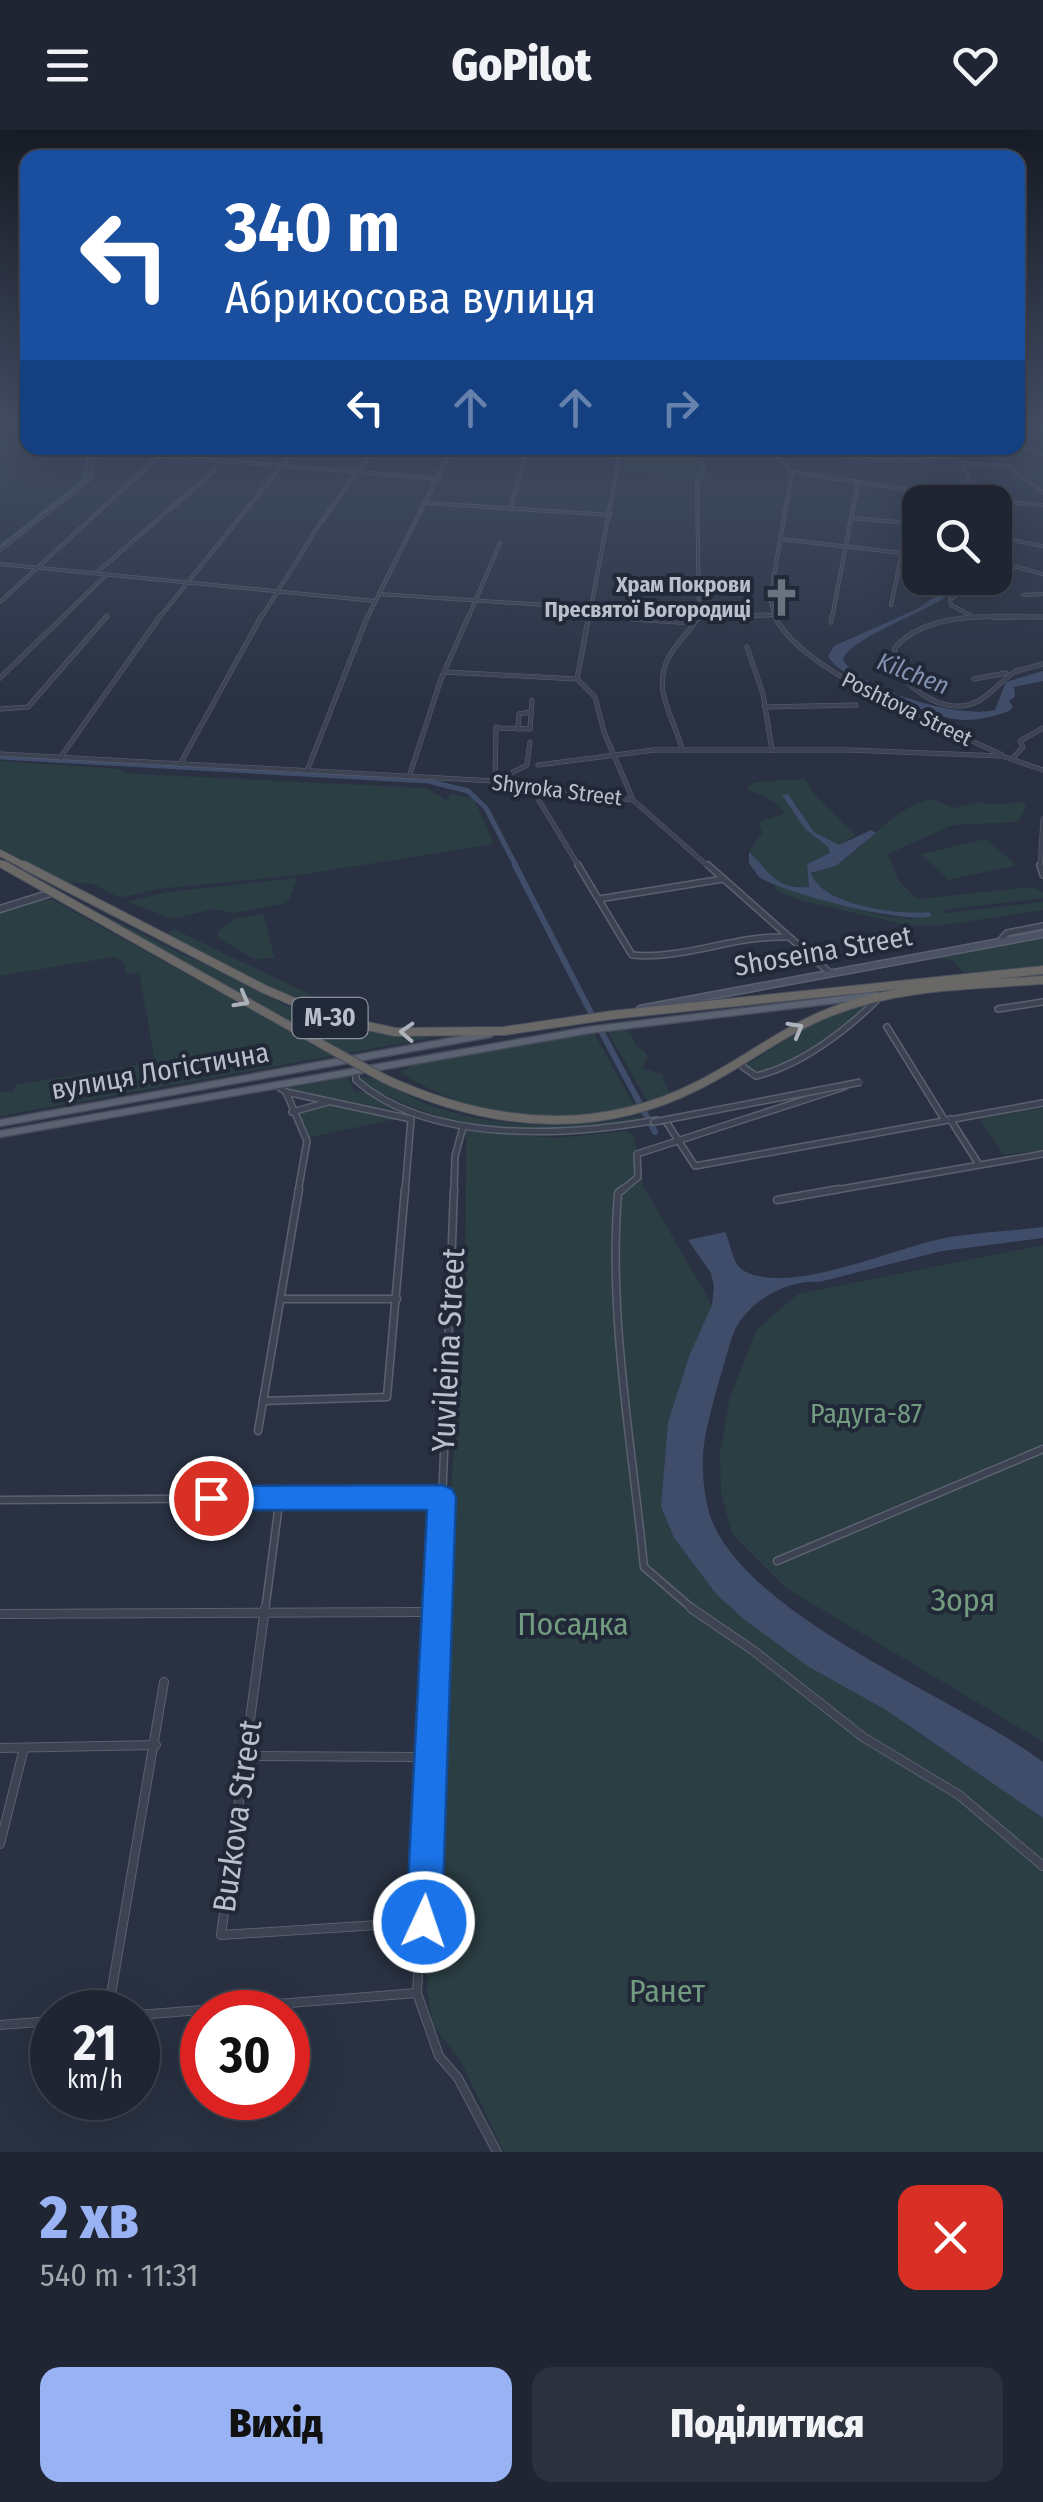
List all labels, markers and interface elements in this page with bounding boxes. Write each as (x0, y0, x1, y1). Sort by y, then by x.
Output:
icon: menu (40, 38, 95, 93)
text: GoPilot (452, 38, 591, 92)
icon: heart (948, 38, 1003, 93)
text: 340 m (225, 186, 400, 270)
icon: left (60, 190, 190, 320)
text: Абрикосова вулиця (225, 271, 596, 325)
icon: left (338, 380, 393, 435)
icon: ahead (443, 380, 498, 435)
icon: ahead (548, 380, 603, 435)
icon: right (653, 380, 708, 435)
map controls (902, 485, 1012, 595)
button: search (902, 485, 1012, 595)
place label: Храм Покрови Пресвятої Богородиці (544, 571, 751, 623)
church icon: Храм Покрови Пресвятої Богородиці (760, 576, 802, 618)
water label: Kilchen (873, 647, 953, 701)
street label: Poshtova Street (838, 666, 977, 752)
street label: Shyroka Street (490, 769, 624, 811)
street label: Shoseina Street (731, 919, 915, 983)
one-way arrow (231, 987, 249, 1007)
road number: М-30 (292, 998, 368, 1038)
one-way arrow (398, 1022, 414, 1043)
one-way arrow (786, 1022, 804, 1041)
street label: вулиця Логістична (49, 1036, 271, 1106)
street label: Yuvileina Street (424, 1246, 472, 1453)
park label: Радуга-87 (810, 1397, 922, 1430)
pin (169, 1456, 254, 1541)
icon: arrive (184, 1471, 239, 1526)
park label: Зоря (931, 1581, 995, 1619)
park label: Посадка (517, 1605, 629, 1643)
street label: Buzkova Street (205, 1717, 269, 1915)
position arrow (372, 1870, 476, 1974)
park label: Ранет (629, 1972, 705, 2010)
speed limit sign: 30 (180, 1990, 310, 2120)
text: 21 (73, 2013, 117, 2073)
text: km/h (67, 2065, 123, 2095)
text: 2 хв (40, 2182, 139, 2254)
button: close (898, 2185, 1003, 2290)
text: 540 m · 11:31 (40, 2256, 199, 2294)
button: Вихід (40, 2367, 512, 2482)
button: Поділитися (532, 2367, 1003, 2482)

